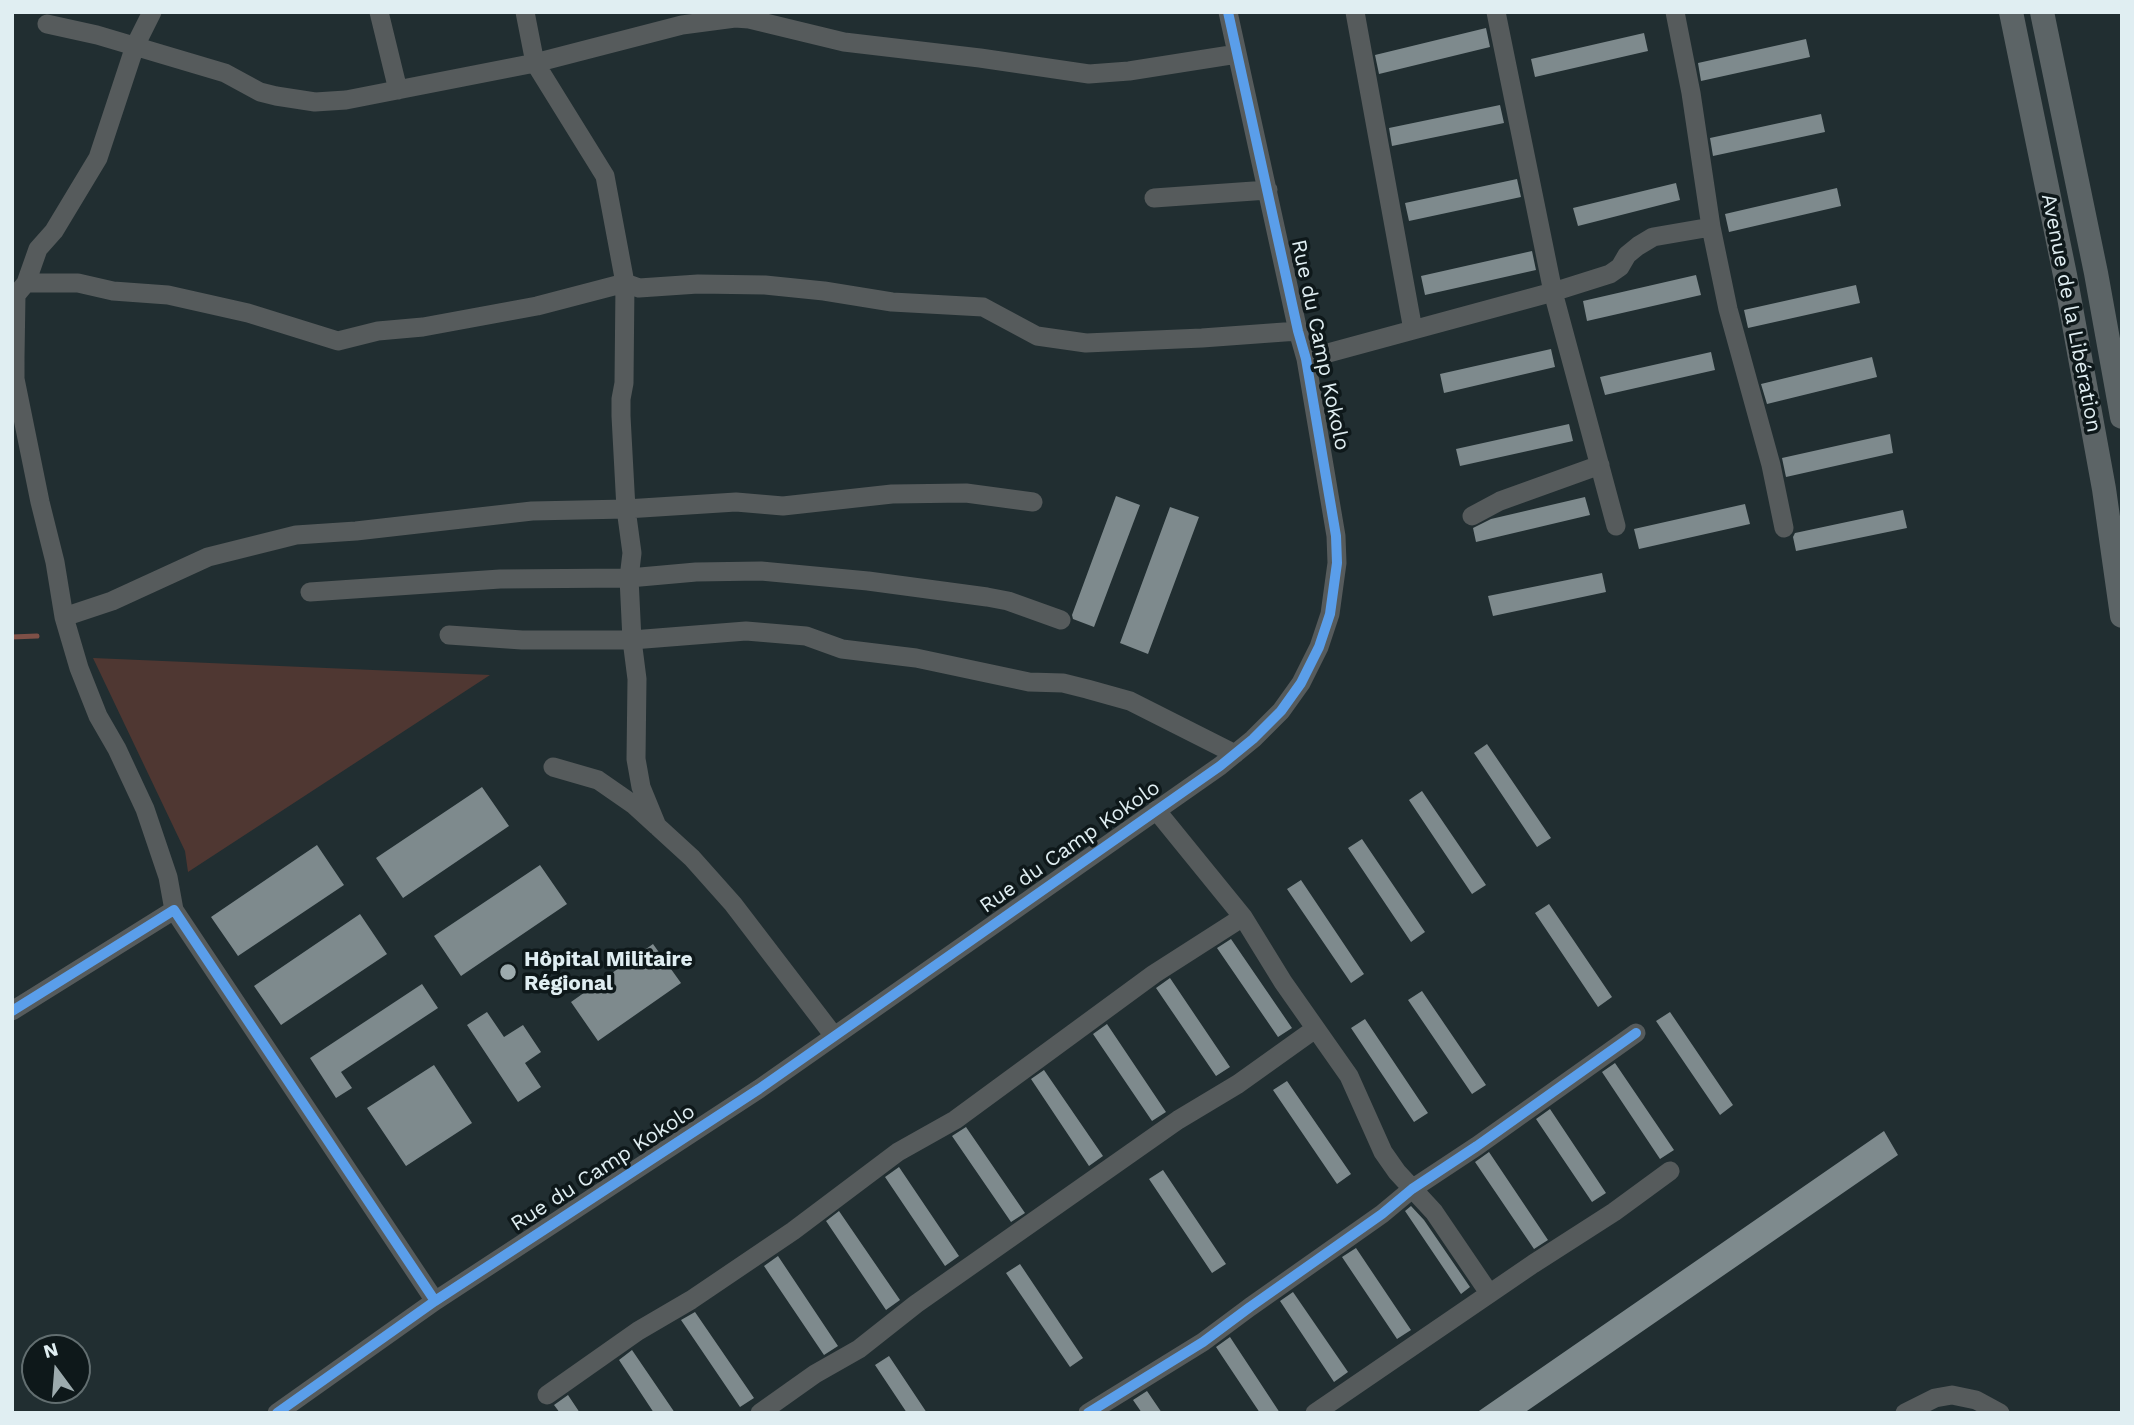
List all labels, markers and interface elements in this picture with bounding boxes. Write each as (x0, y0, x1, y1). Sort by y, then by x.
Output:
street label: Avenue de la Libération (2035, 192, 2107, 434)
street label: Rue du Camp Kokolo (1285, 237, 1355, 453)
street label: Rue du Camp Kokolo (975, 775, 1165, 919)
place label: Hôpital Militaire Régional (524, 947, 693, 997)
marker: Hôpital Militaire Régional (498, 962, 518, 982)
street label: Rue du Camp Kokolo (506, 1099, 700, 1237)
north arrow (21, 1334, 91, 1404)
text: N (41, 1337, 61, 1363)

